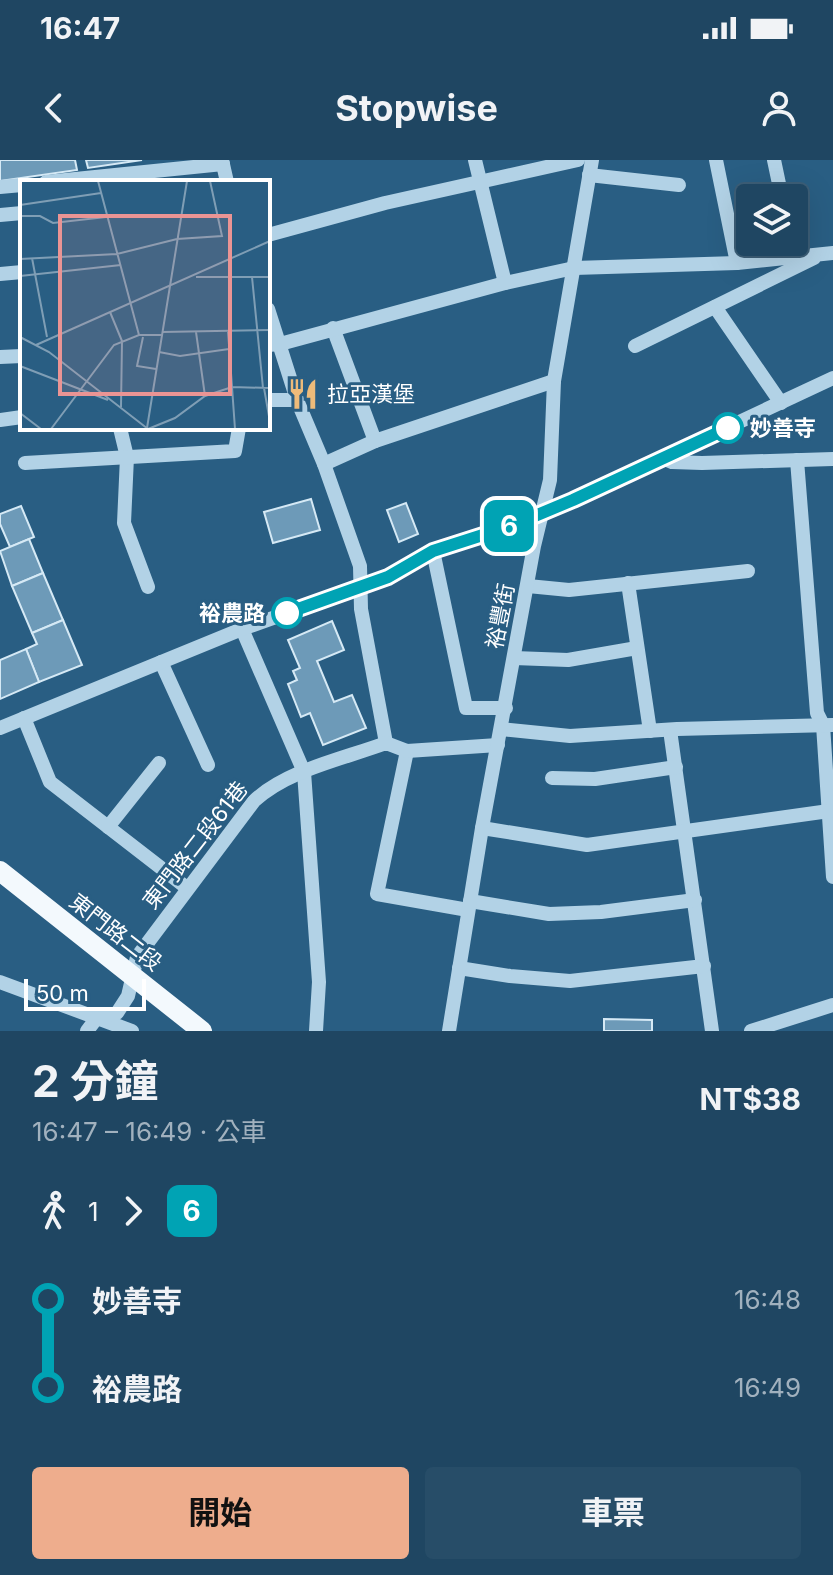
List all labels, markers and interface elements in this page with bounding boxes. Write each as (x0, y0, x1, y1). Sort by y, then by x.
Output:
text: 16:47 (40, 10, 120, 46)
icon: back (32, 86, 76, 130)
text: Stopwise (335, 86, 498, 130)
icon: person (757, 86, 801, 130)
inset map (20, 180, 270, 430)
map controls (736, 184, 808, 256)
button: layers (736, 184, 808, 256)
restaurant icon: 拉亞漢堡 (286, 377, 320, 411)
place label: 拉亞漢堡 (327, 381, 415, 407)
marker: 妙善寺 (713, 413, 743, 443)
place label: 妙善寺 (750, 415, 816, 441)
line badge: 6 (483, 500, 535, 552)
text: 6 (500, 509, 518, 543)
street label: 裕豐街 (481, 581, 519, 651)
marker: 裕農路 (272, 598, 302, 628)
place label: 裕農路 (199, 600, 265, 626)
street label: 東門路二段61巷 (137, 776, 253, 914)
street label: 東門路二段 (65, 888, 167, 976)
scale bar (24, 975, 146, 1011)
text: 50 m (36, 980, 89, 1006)
text: 2 分鐘 (32, 1054, 158, 1108)
text: NT$38 (700, 1081, 801, 1117)
text: 16:47 – 16:49 · 公車 (32, 1116, 267, 1147)
icon: walk (32, 1189, 76, 1233)
icon: forward (111, 1189, 155, 1233)
text: 6 (183, 1194, 201, 1228)
text: 1 (88, 1196, 99, 1227)
text: 妙善寺 (92, 1283, 182, 1319)
text: 16:48 (734, 1284, 801, 1315)
text: 裕農路 (92, 1371, 182, 1407)
text: 16:49 (734, 1372, 801, 1403)
button: 開始 (32, 1467, 409, 1559)
button: 車票 (425, 1467, 801, 1559)

